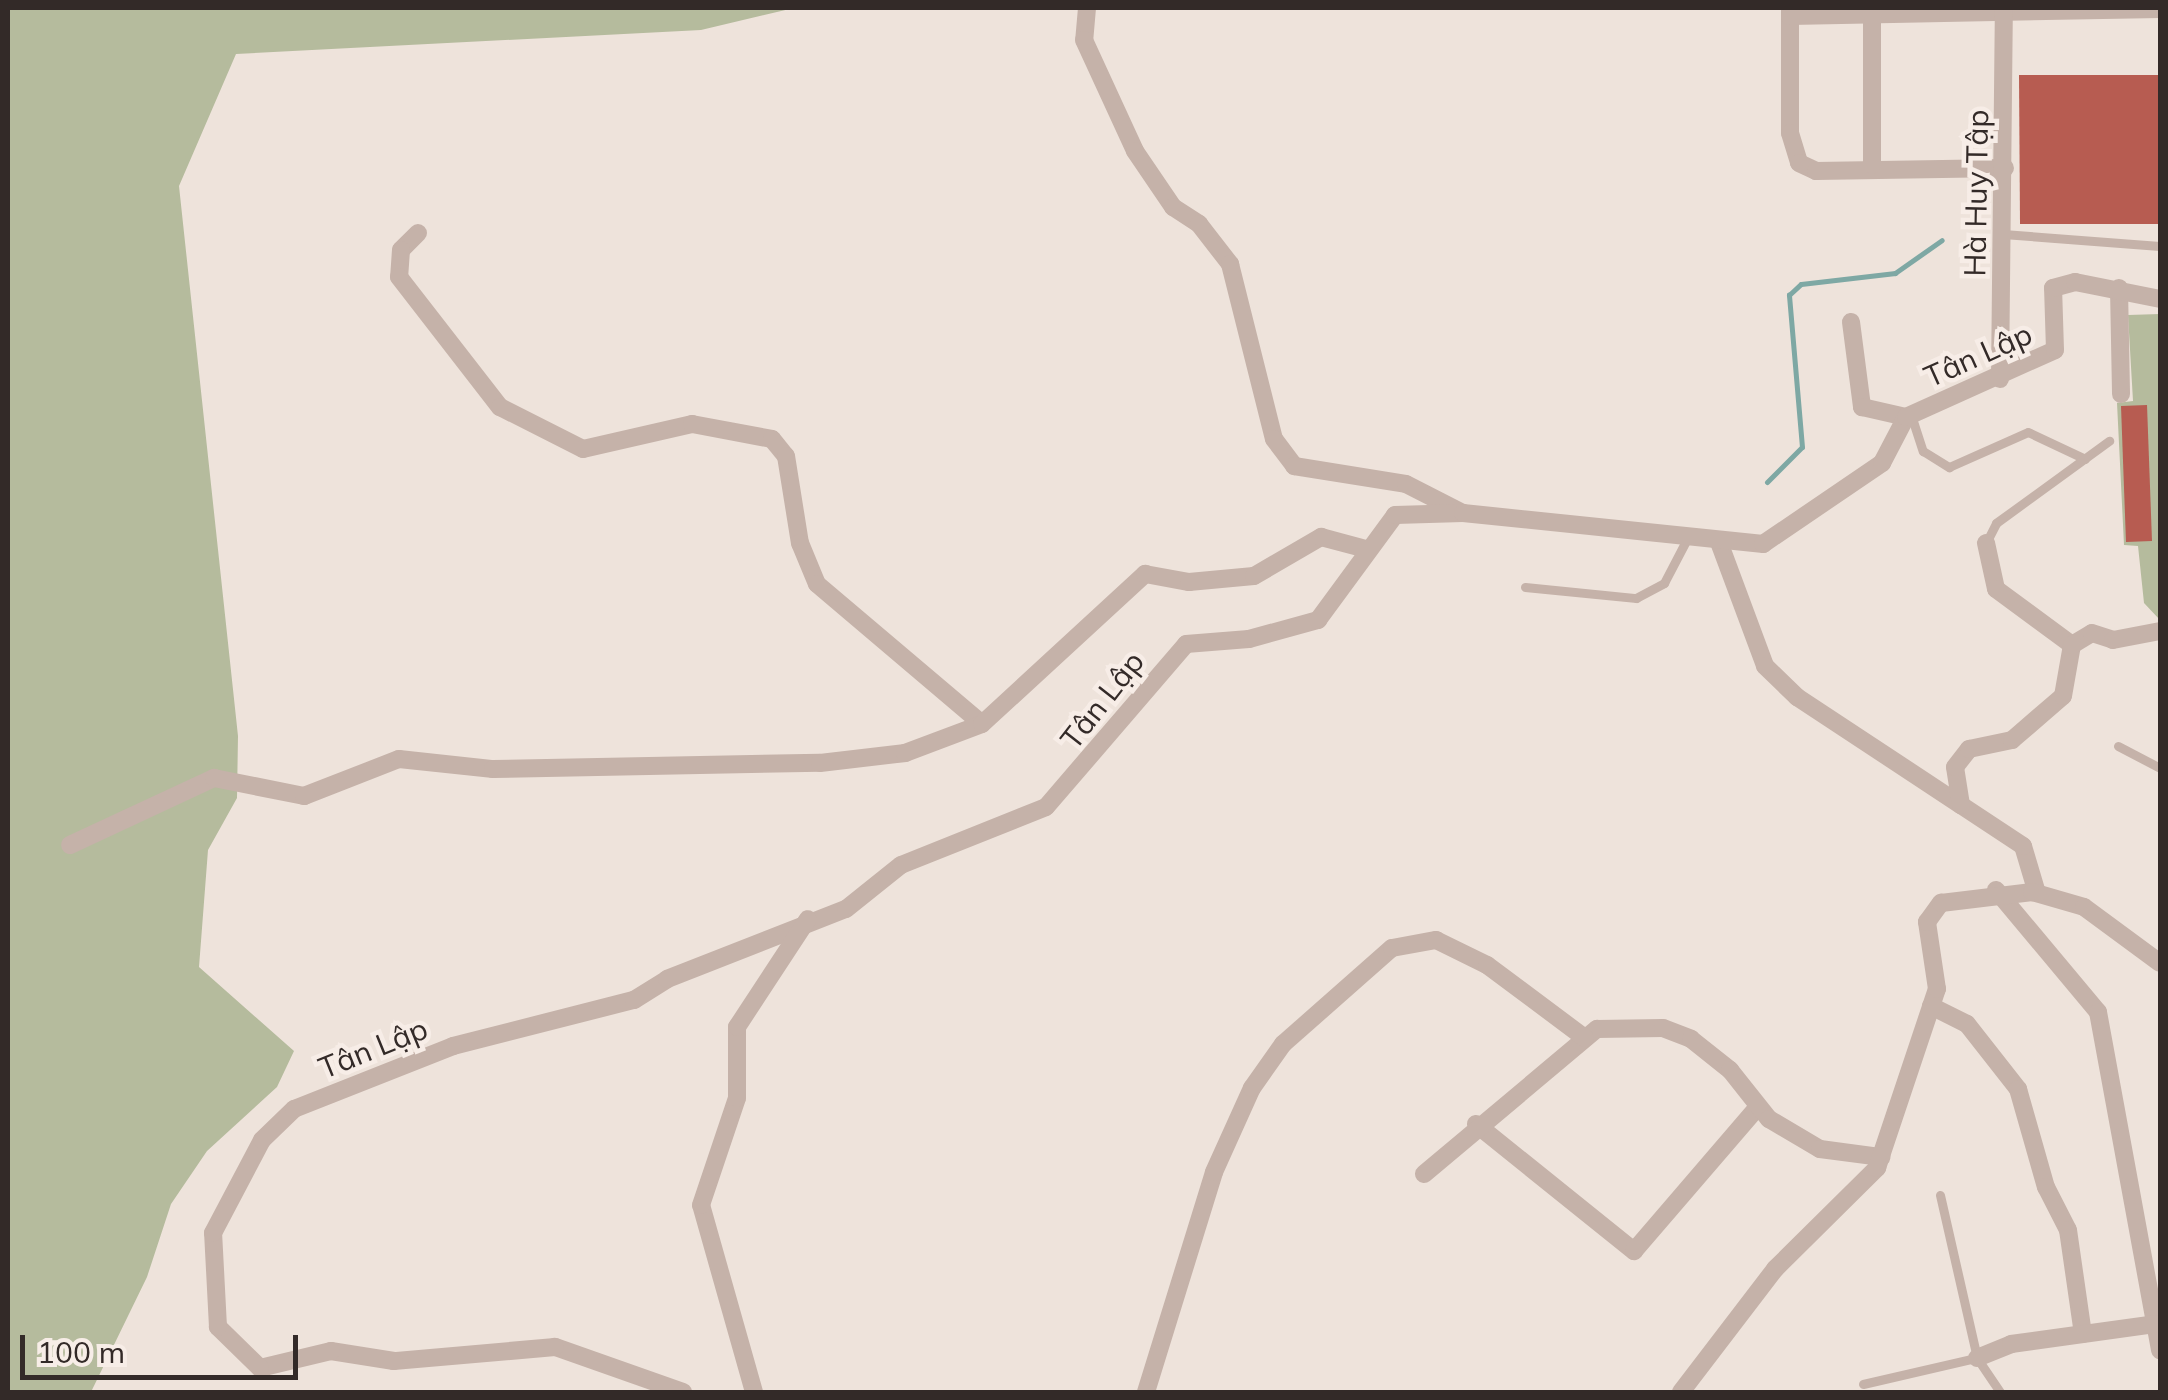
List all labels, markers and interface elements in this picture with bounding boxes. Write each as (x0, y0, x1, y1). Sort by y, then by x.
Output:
street label: Hà Huy Tập (1957, 109, 1995, 277)
street label: Tân Lập (1919, 315, 2037, 395)
street label: Tân Lập (1053, 644, 1151, 756)
street label: Tân Lập (313, 1010, 433, 1086)
scale bar (25, 1315, 302, 1377)
text: 100 m (37, 1333, 125, 1371)

